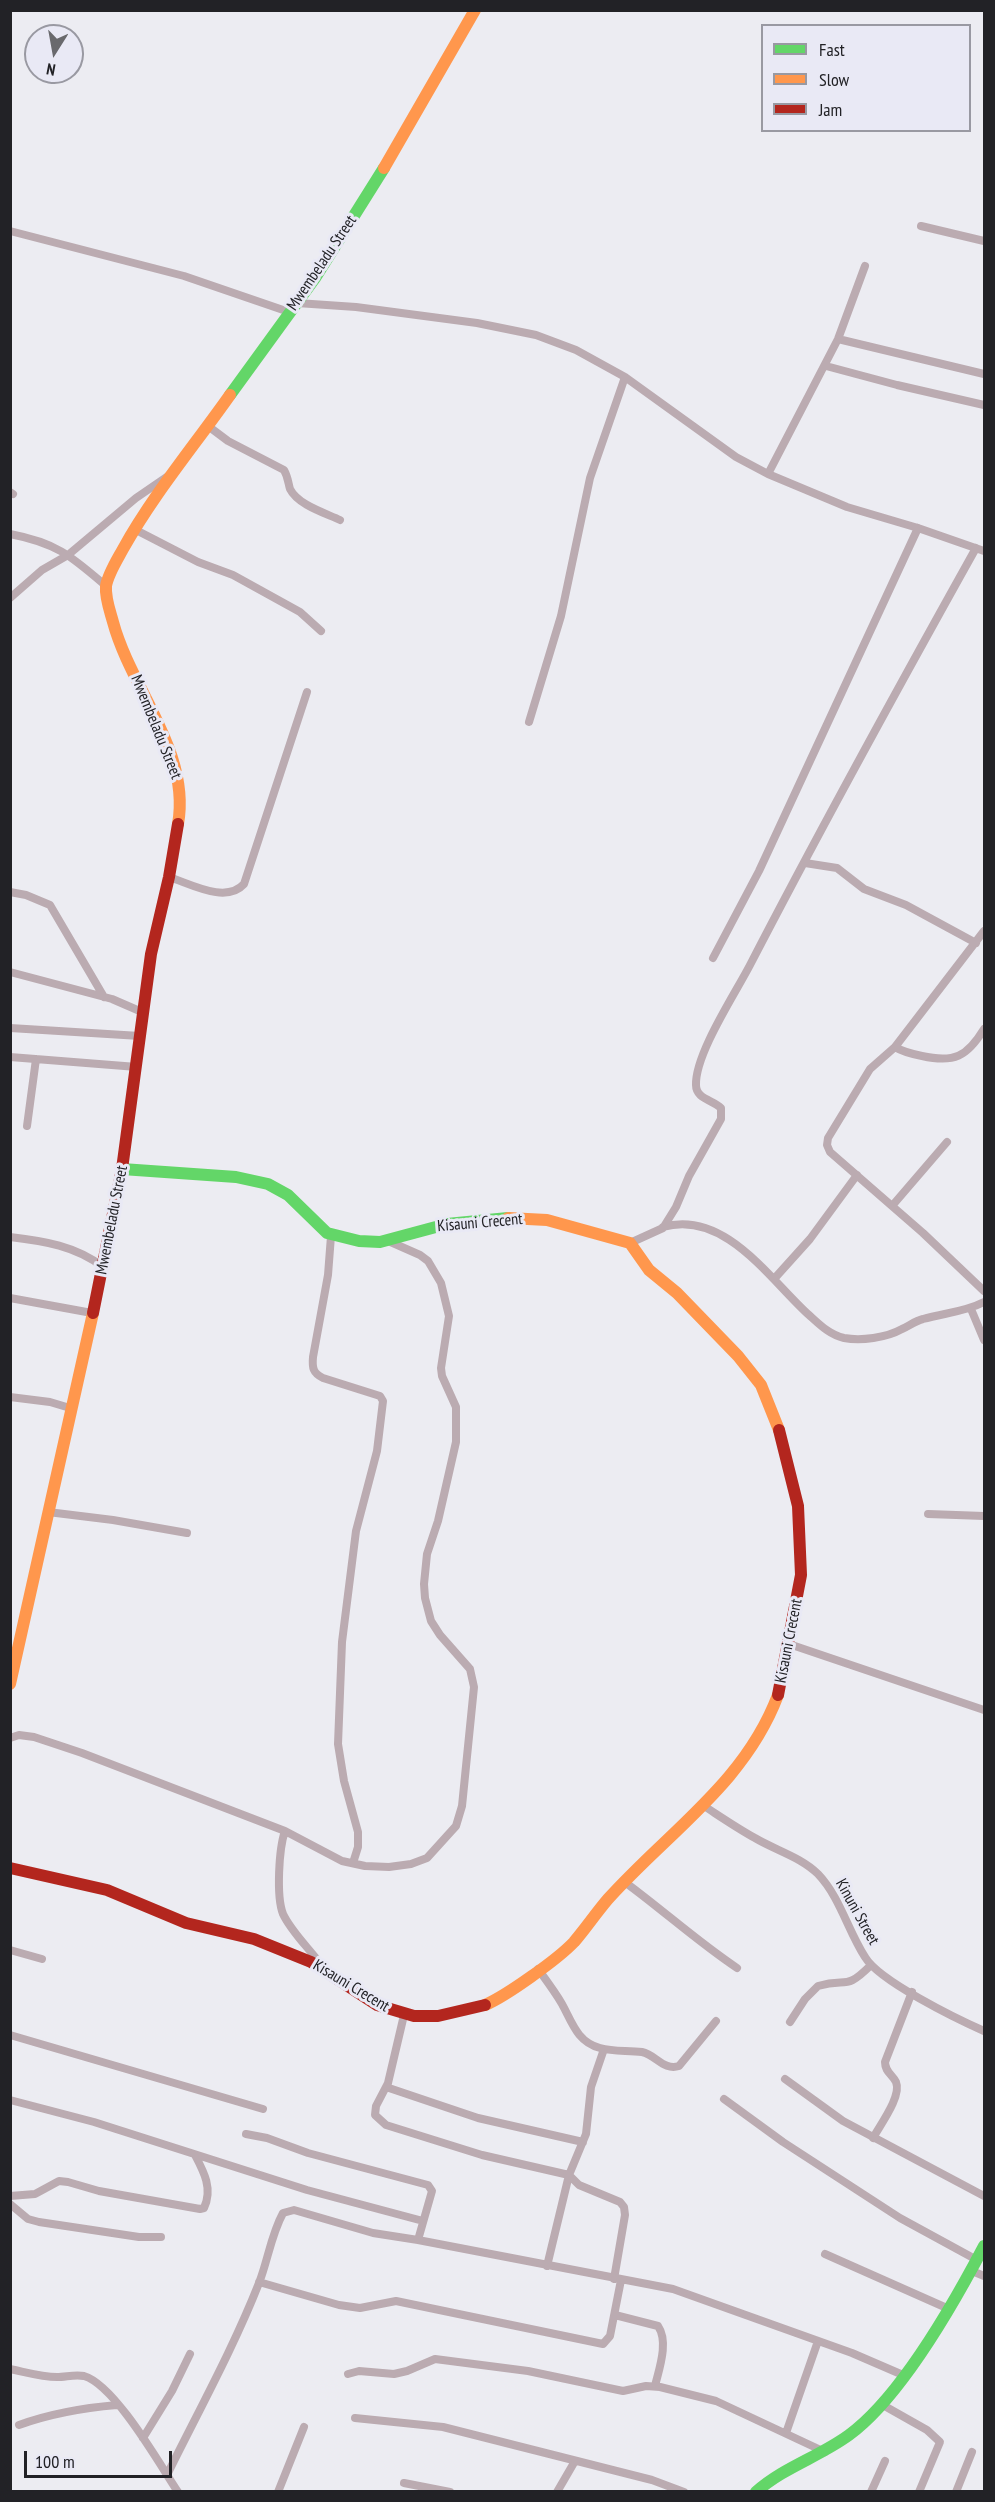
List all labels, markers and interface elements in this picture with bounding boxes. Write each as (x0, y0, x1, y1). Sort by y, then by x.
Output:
north arrow (24, 24, 84, 84)
legend (761, 24, 971, 132)
text: Fast (819, 38, 845, 61)
text: N (45, 59, 57, 80)
text: Slow (819, 68, 849, 91)
text: Jam (819, 98, 842, 121)
street label: Mwembeladu Street (283, 212, 361, 314)
street label: Mwembeladu Street (126, 672, 186, 782)
street label: Mwembeladu Street (92, 1164, 132, 1276)
street label: Kisauni Crecent (437, 1210, 523, 1236)
street label: Kisauni Crecent (771, 1597, 807, 1685)
street label: Kinuni Street (831, 1876, 883, 1948)
street label: Kisauni Crecent (309, 1956, 393, 2016)
scale bar (27, 2439, 176, 2477)
text: 100 m (35, 2450, 75, 2473)

